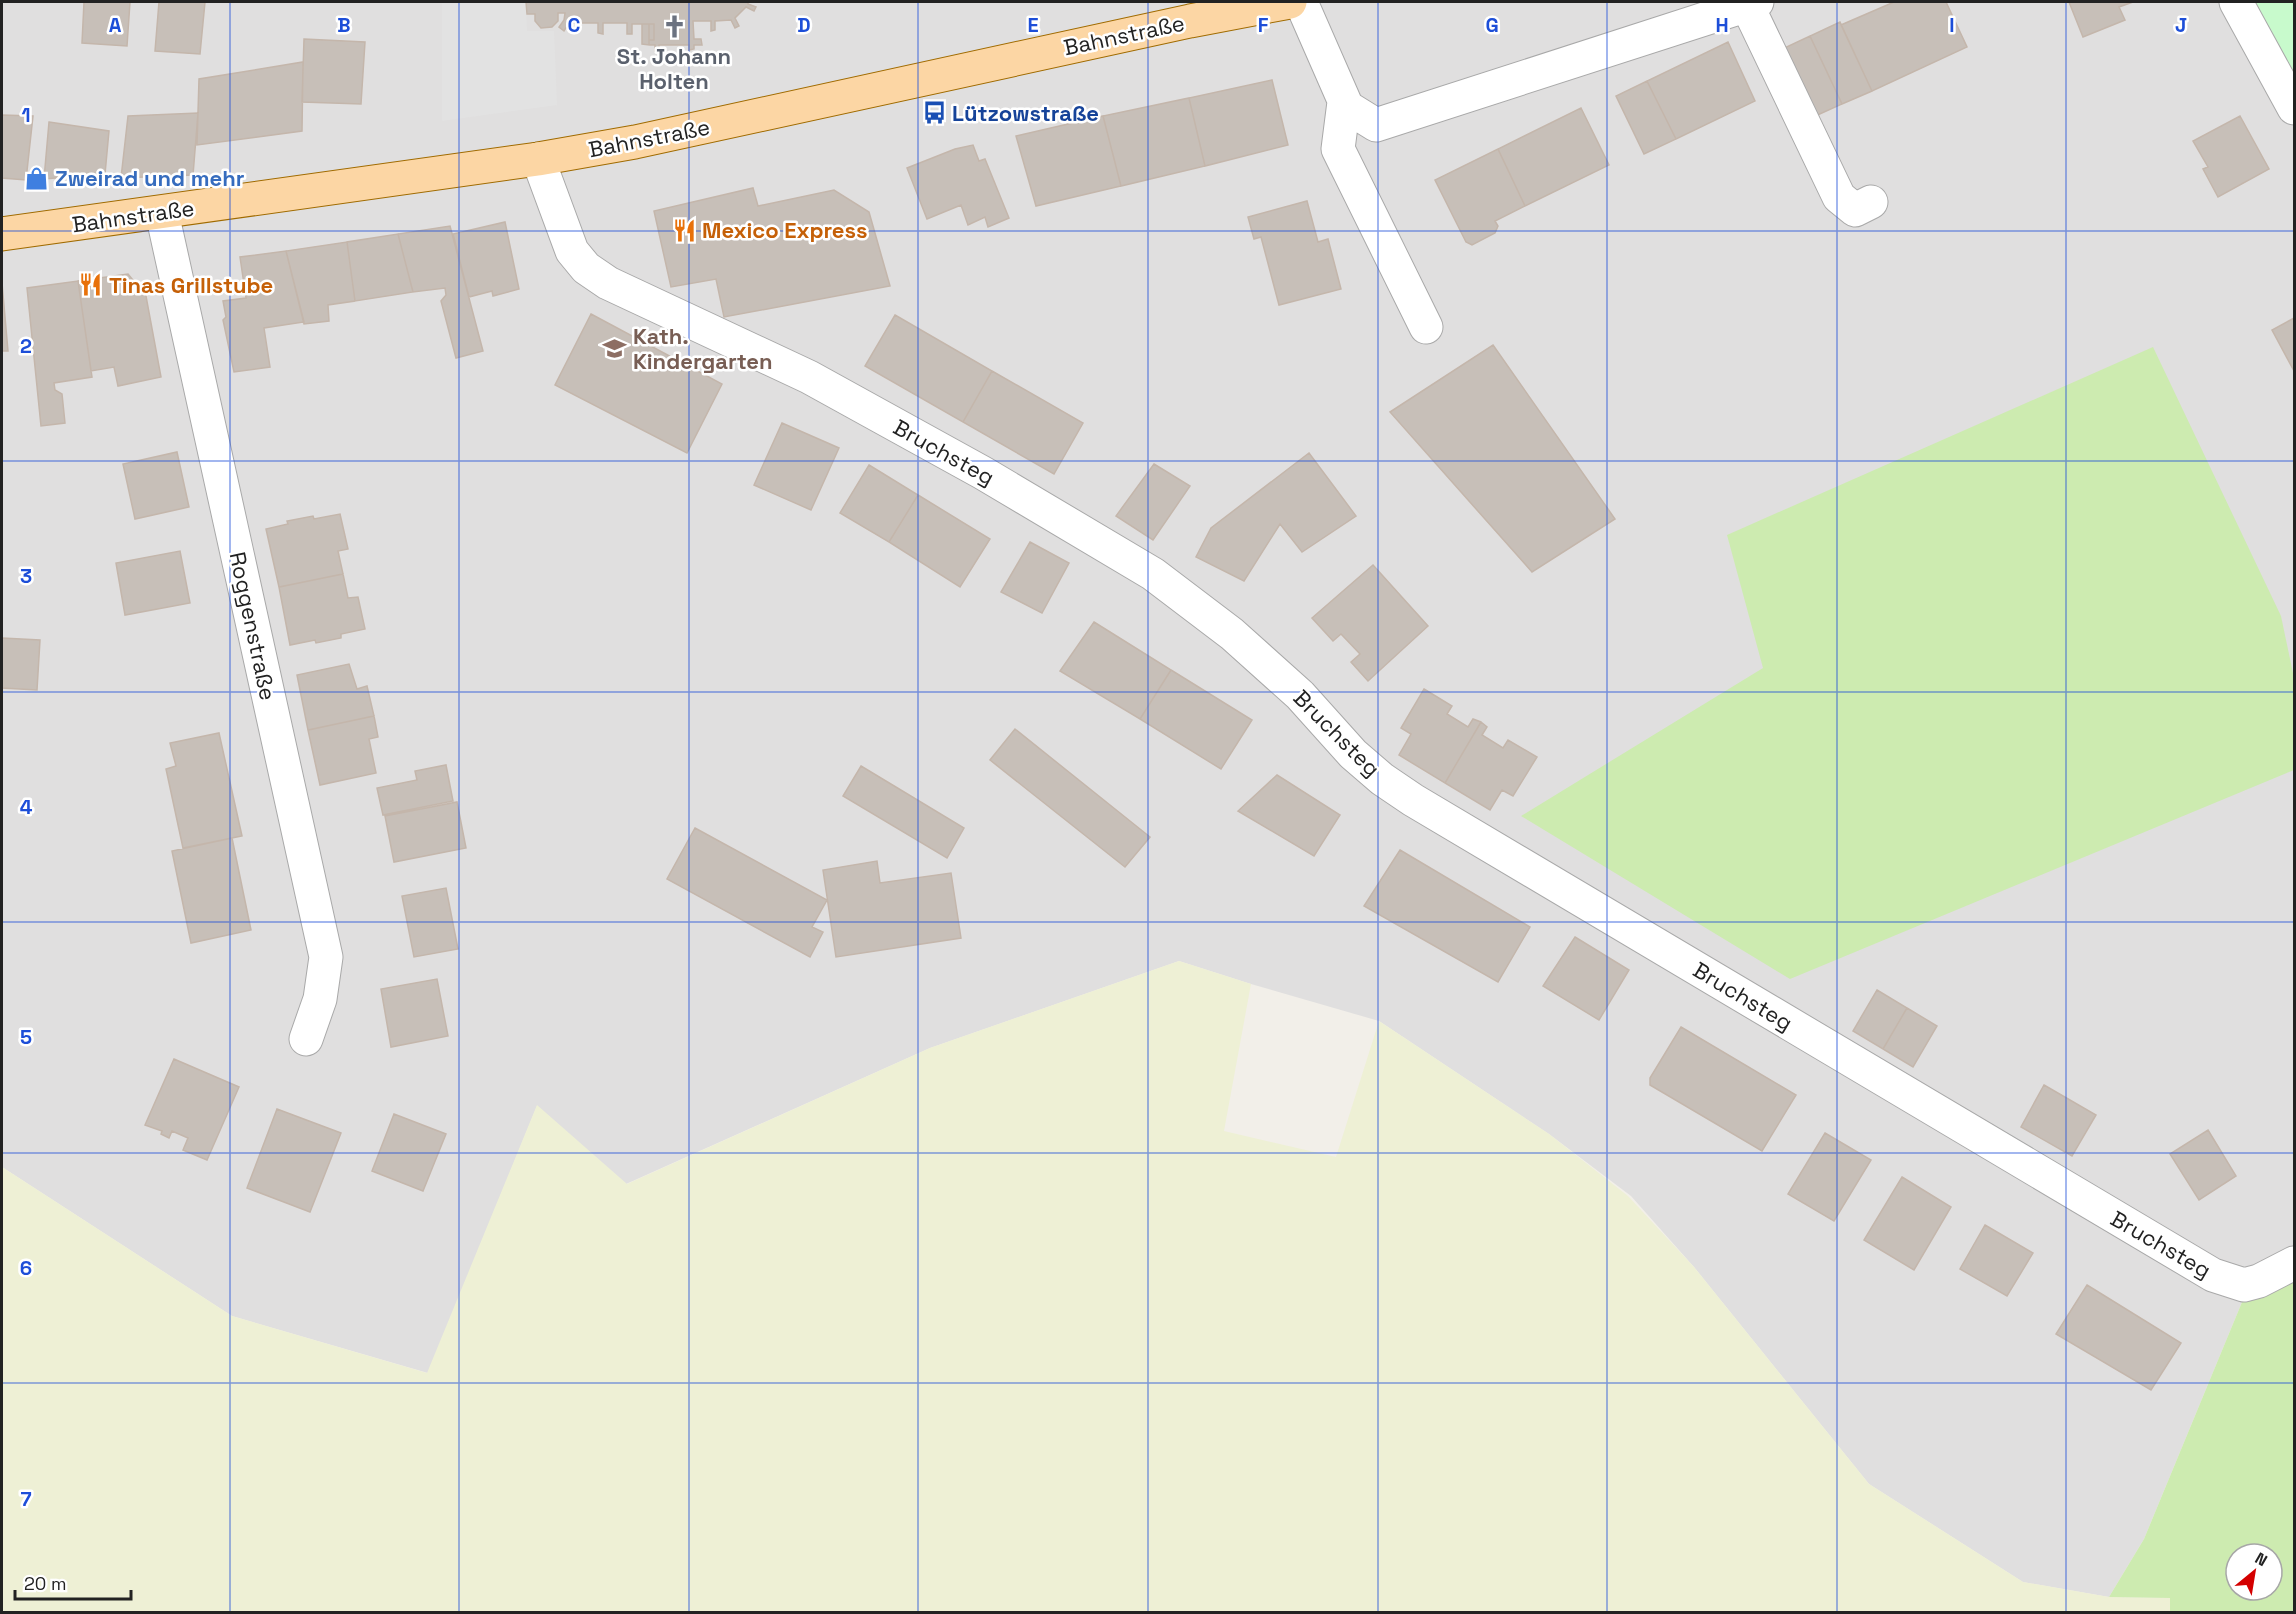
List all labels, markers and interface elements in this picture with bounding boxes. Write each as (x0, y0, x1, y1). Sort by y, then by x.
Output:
street label: Bahnstraße (1061, 9, 1187, 61)
text: A (109, 12, 122, 38)
text: B (337, 12, 351, 38)
text: C (568, 12, 581, 38)
text: D (797, 12, 811, 38)
text: E (1027, 12, 1039, 38)
text: F (1258, 12, 1269, 38)
text: G (1485, 12, 1499, 38)
text: H (1715, 12, 1729, 38)
text: I (1949, 12, 1955, 38)
text: J (2175, 12, 2187, 38)
church icon: St. Johann Holten (661, 14, 687, 40)
place label: St. Johann Holten (617, 42, 731, 95)
place label: Lützowstraße (952, 99, 1099, 127)
bus stop icon: Lützowstraße (921, 100, 947, 126)
text: 1 (21, 102, 31, 128)
street label: Bahnstraße (586, 113, 712, 163)
place label: Zweirad und mehr (55, 164, 245, 192)
shop icon: Zweirad und mehr (24, 165, 50, 191)
street label: Bahnstraße (70, 194, 196, 238)
place label: Mexico Express (702, 216, 868, 244)
restaurant icon: Mexico Express (671, 217, 697, 243)
place label: Tinas Grillstube (109, 271, 273, 299)
restaurant icon: Tinas Grillstube (78, 272, 104, 298)
place label: Kath. Kindergarten (633, 322, 773, 375)
text: 2 (20, 333, 32, 359)
school or university icon: Kath. Kindergarten (602, 336, 628, 362)
street label: Bruchsteg (889, 413, 999, 491)
street label: Roggenstraße (224, 549, 282, 703)
text: 3 (20, 563, 32, 589)
street label: Bruchsteg (1288, 684, 1386, 782)
text: 4 (20, 794, 33, 820)
street label: Bruchsteg (1688, 955, 1798, 1037)
text: 5 (20, 1024, 32, 1050)
street label: Bruchsteg (2106, 1204, 2216, 1284)
text: 6 (20, 1255, 32, 1281)
text: 7 (20, 1486, 32, 1512)
north arrow (2224, 1542, 2284, 1602)
text: N (2251, 1548, 2271, 1571)
scale bar (15, 1563, 130, 1601)
text: 20 m (24, 1572, 67, 1595)

